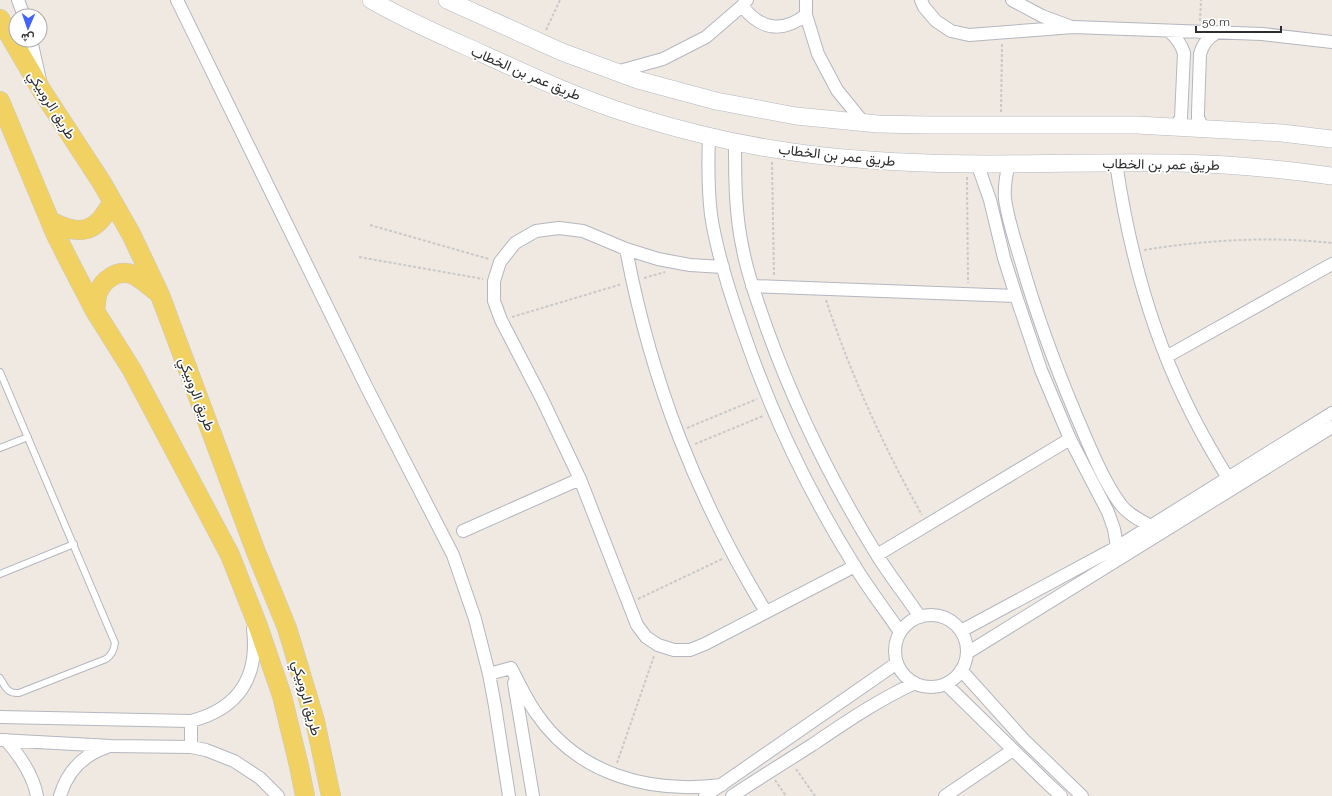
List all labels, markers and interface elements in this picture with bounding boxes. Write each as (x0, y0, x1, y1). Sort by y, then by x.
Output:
north arrow (8, 8, 48, 48)
scale bar (1196, 8, 1281, 34)
text: 50 m (1202, 15, 1230, 29)
text: ش (21, 31, 35, 44)
street label: طريق عمر بن الخطاب (468, 43, 583, 104)
street label: طريق الروبيكي (21, 68, 79, 144)
street label: طريق عمر بن الخطاب (778, 141, 896, 170)
street label: طريق عمر بن الخطاب (1102, 155, 1220, 174)
street label: طريق الروبيكي (172, 355, 218, 434)
street label: طريق الروبيكي (285, 659, 325, 738)

